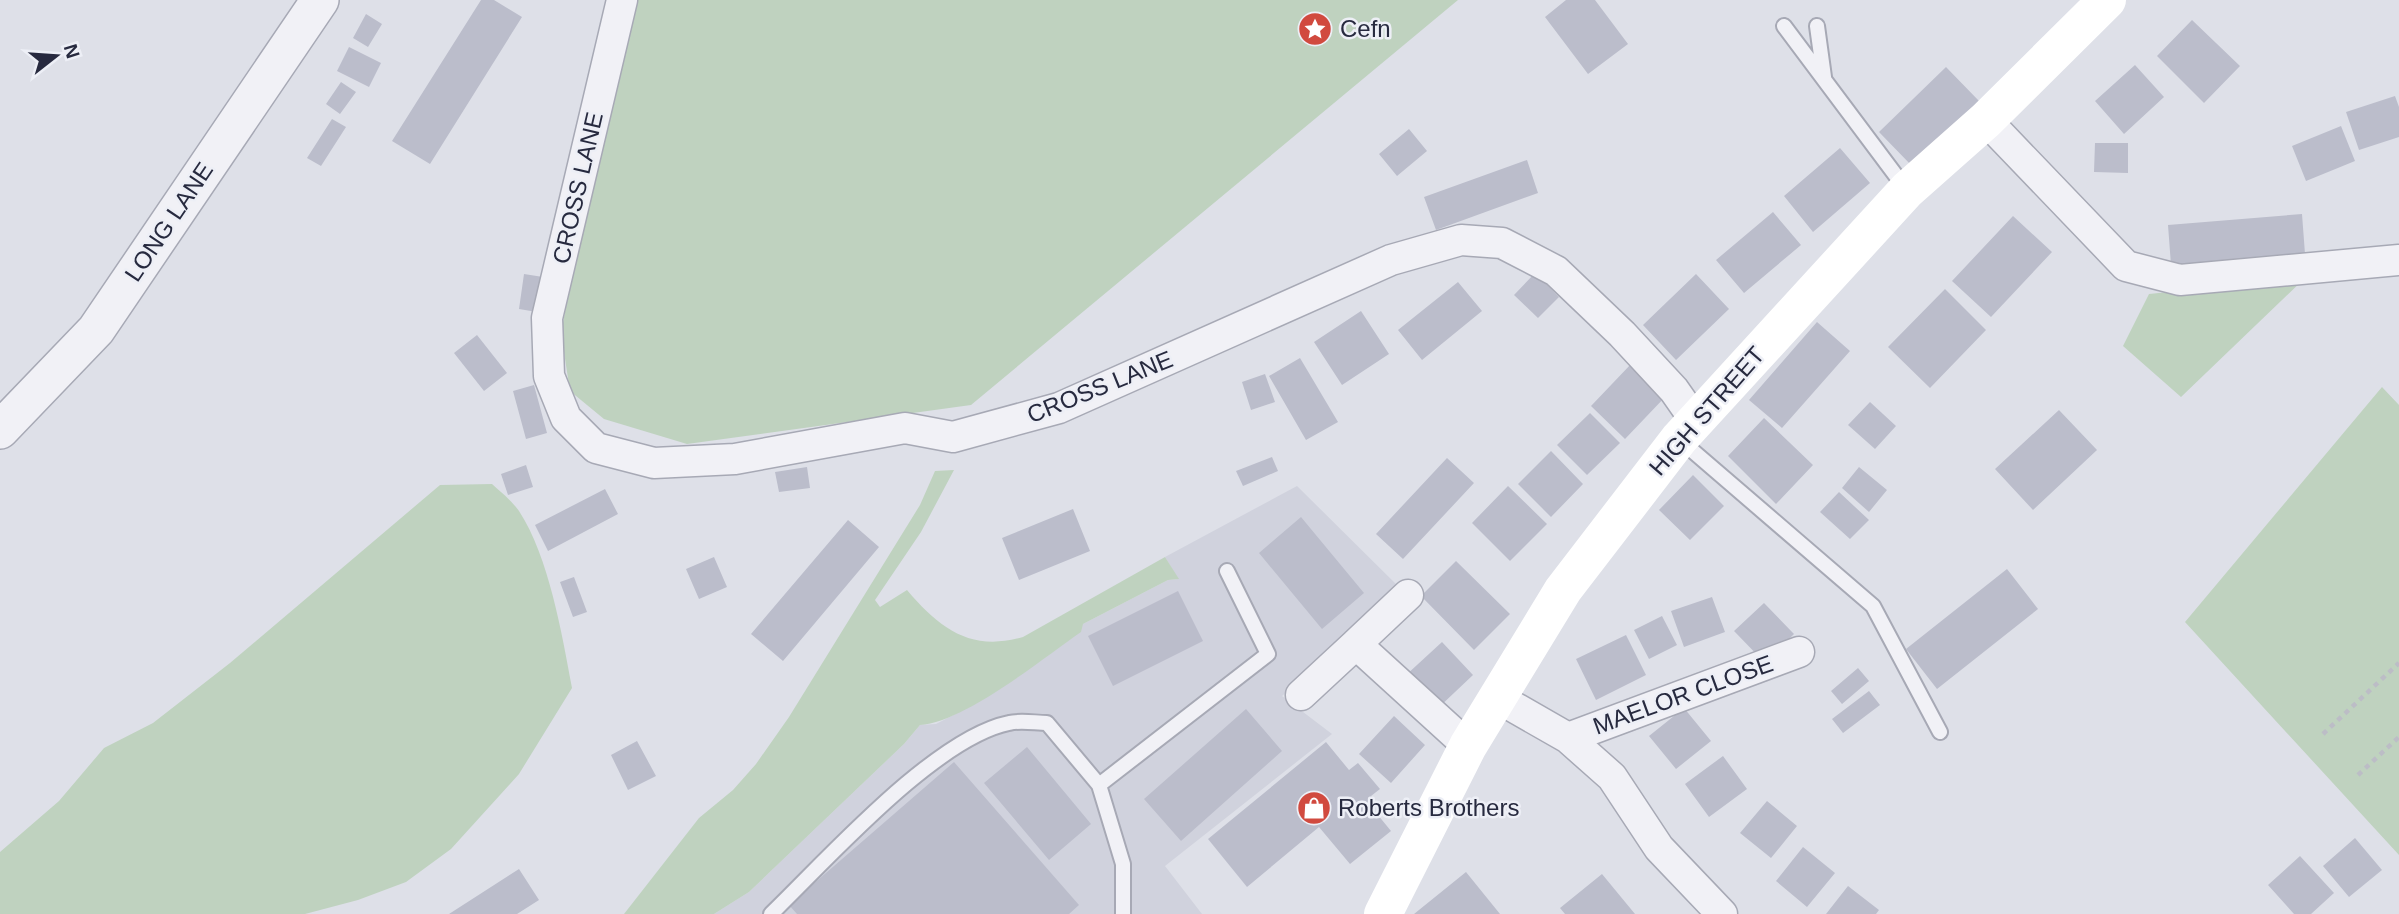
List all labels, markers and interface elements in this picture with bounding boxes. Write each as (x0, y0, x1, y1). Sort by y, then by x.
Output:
place icon: Cefn (1296, 10, 1334, 48)
place label: Cefn (1340, 15, 1391, 42)
north arrow (21, 21, 91, 91)
text: N (60, 42, 84, 61)
street label: CROSS LANE (547, 109, 608, 266)
street label: LONG LANE (119, 157, 218, 286)
street label: HIGH STREET (1644, 341, 1770, 480)
street label: CROSS LANE (1023, 345, 1177, 428)
street label: MAELOR CLOSE (1589, 649, 1776, 740)
shop icon: Roberts Brothers (1295, 789, 1333, 827)
place label: Roberts Brothers (1338, 794, 1519, 821)

